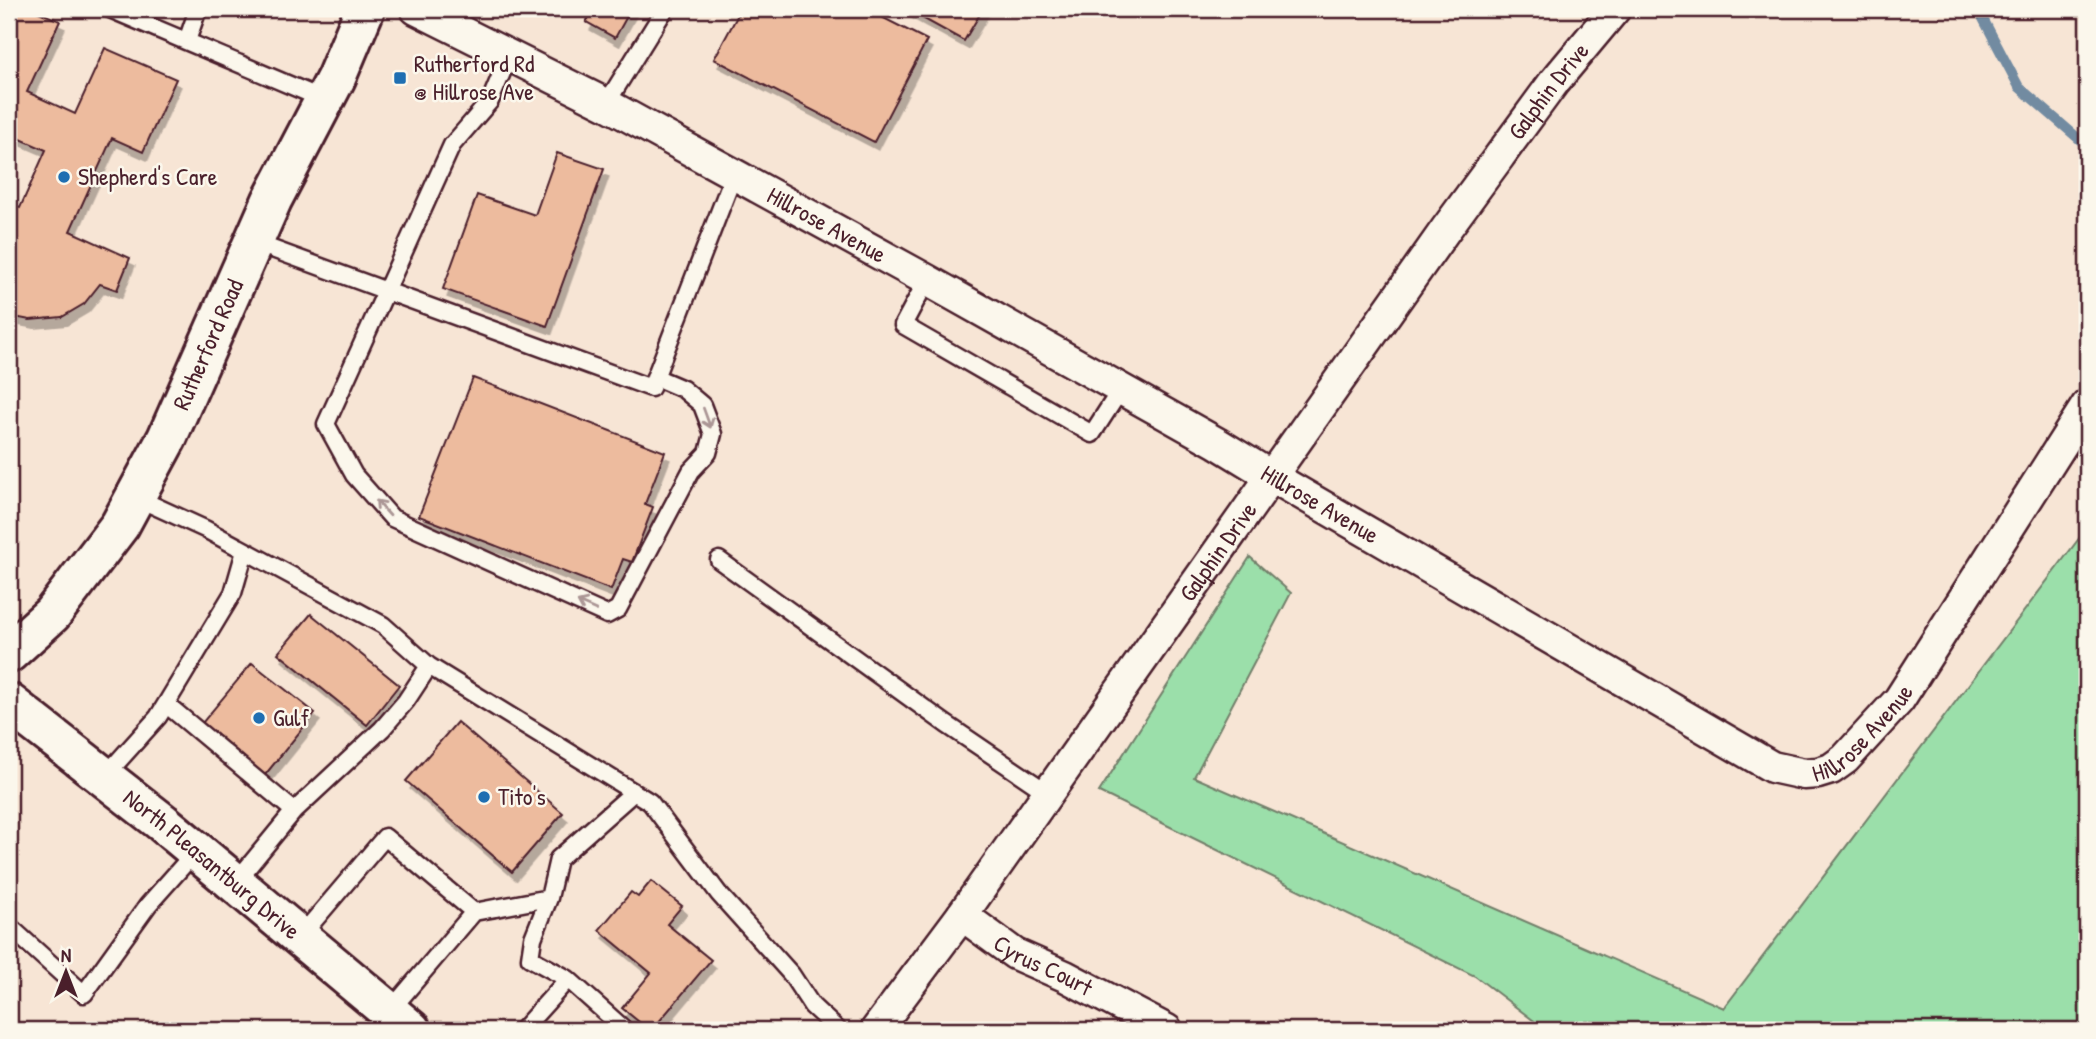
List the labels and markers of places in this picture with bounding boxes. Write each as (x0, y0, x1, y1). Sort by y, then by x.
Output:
place label: Rutherford Rd @ Hillrose Ave (414, 47, 534, 107)
marker: Rutherford Rd @ Hillrose Ave (392, 70, 408, 86)
place label: Shepherd's Care (78, 160, 218, 192)
marker: Shepherd's Care (56, 169, 72, 185)
place label: Gulf (273, 701, 310, 733)
marker: Gulf (251, 710, 267, 726)
place label: Tito's (498, 780, 546, 812)
marker: Tito's (476, 789, 492, 805)

